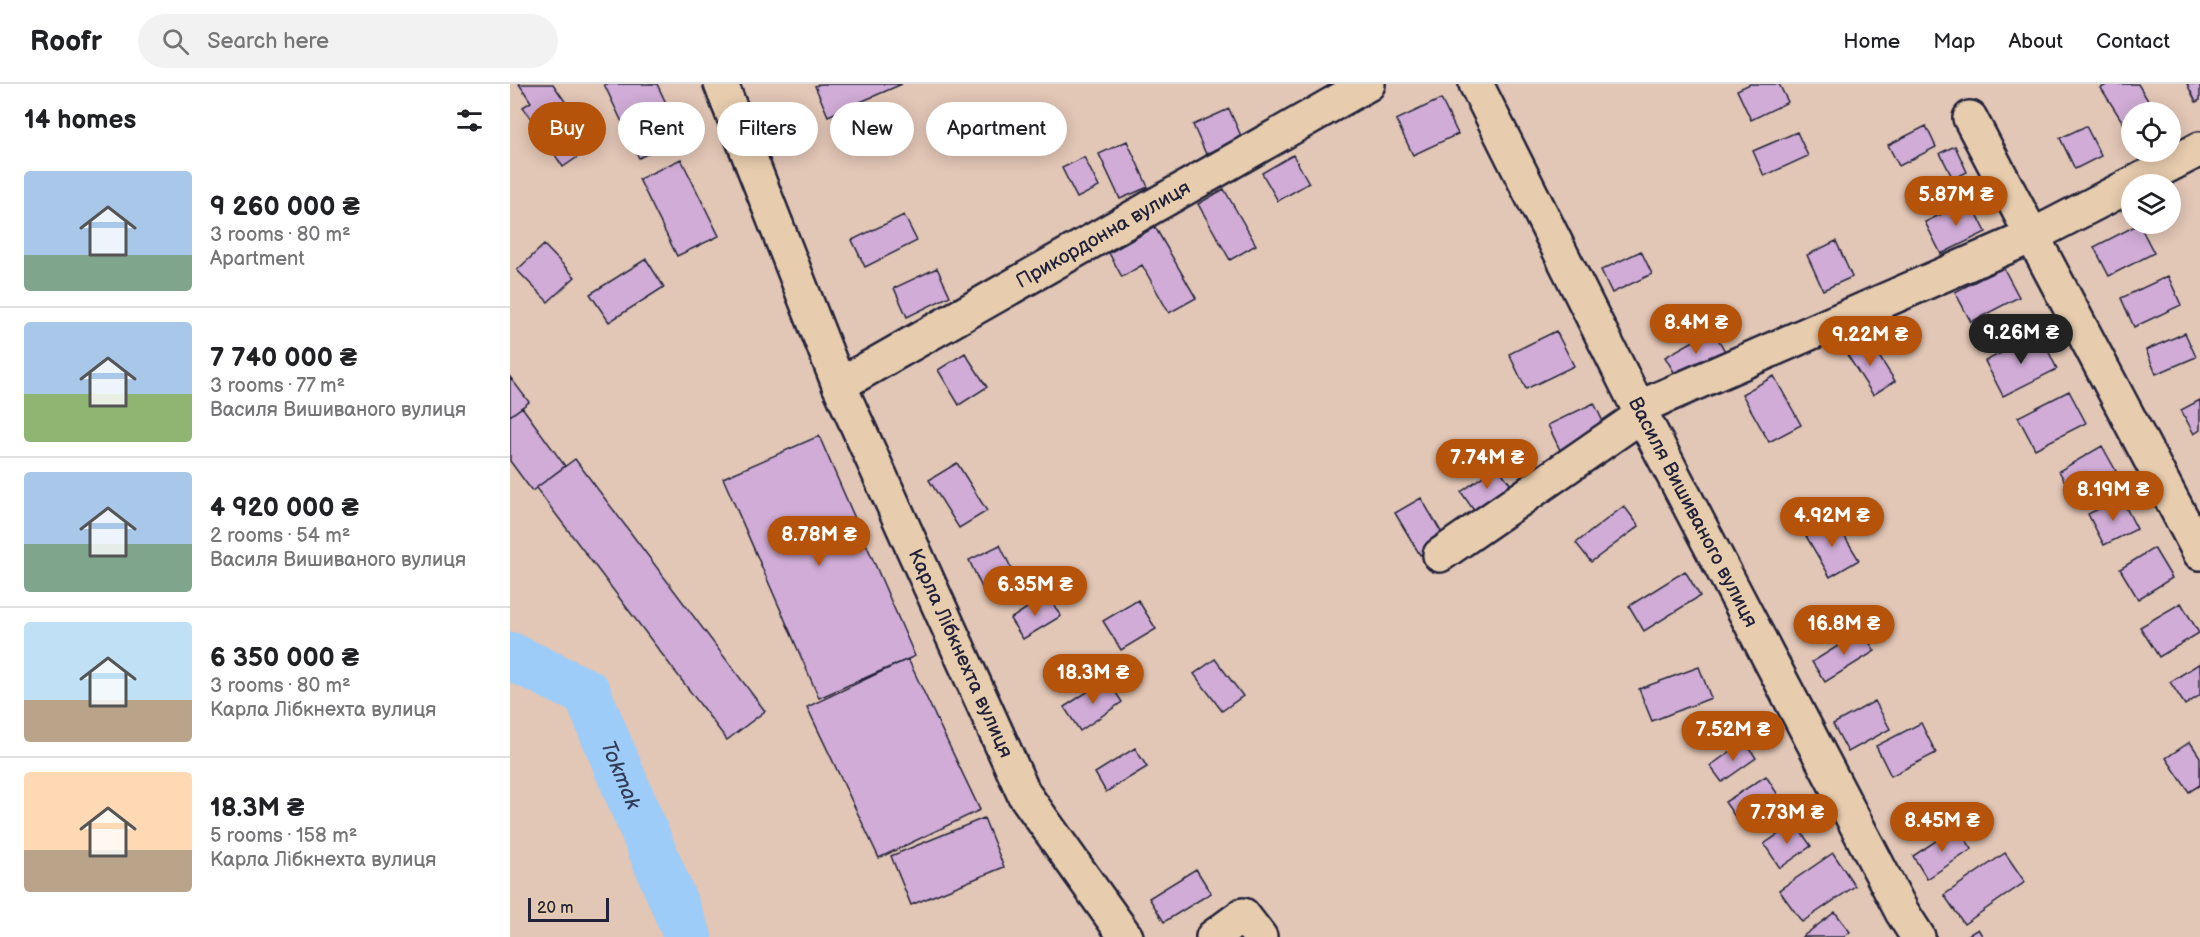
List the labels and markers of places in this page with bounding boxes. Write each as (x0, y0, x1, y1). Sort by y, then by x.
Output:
pin: 5.87M ₴ (1901, 176, 2011, 227)
pin: 8.4M ₴ (1647, 304, 1745, 355)
pin: 9.26M ₴ (1966, 314, 2076, 365)
pin: 9.22M ₴ (1815, 316, 1925, 367)
pin: 7.74M ₴ (1432, 439, 1542, 490)
pin: 8.19M ₴ (2058, 471, 2168, 522)
pin: 4.92M ₴ (1777, 497, 1887, 548)
pin: 8.78M ₴ (764, 516, 874, 567)
pin: 6.35M ₴ (980, 566, 1090, 617)
pin: 16.8M ₴ (1789, 605, 1899, 656)
pin: 18.3M ₴ (1038, 654, 1148, 705)
pin: 7.52M ₴ (1678, 711, 1788, 762)
pin: 7.73M ₴ (1732, 794, 1842, 845)
pin: 8.45M ₴ (1887, 802, 1997, 853)

